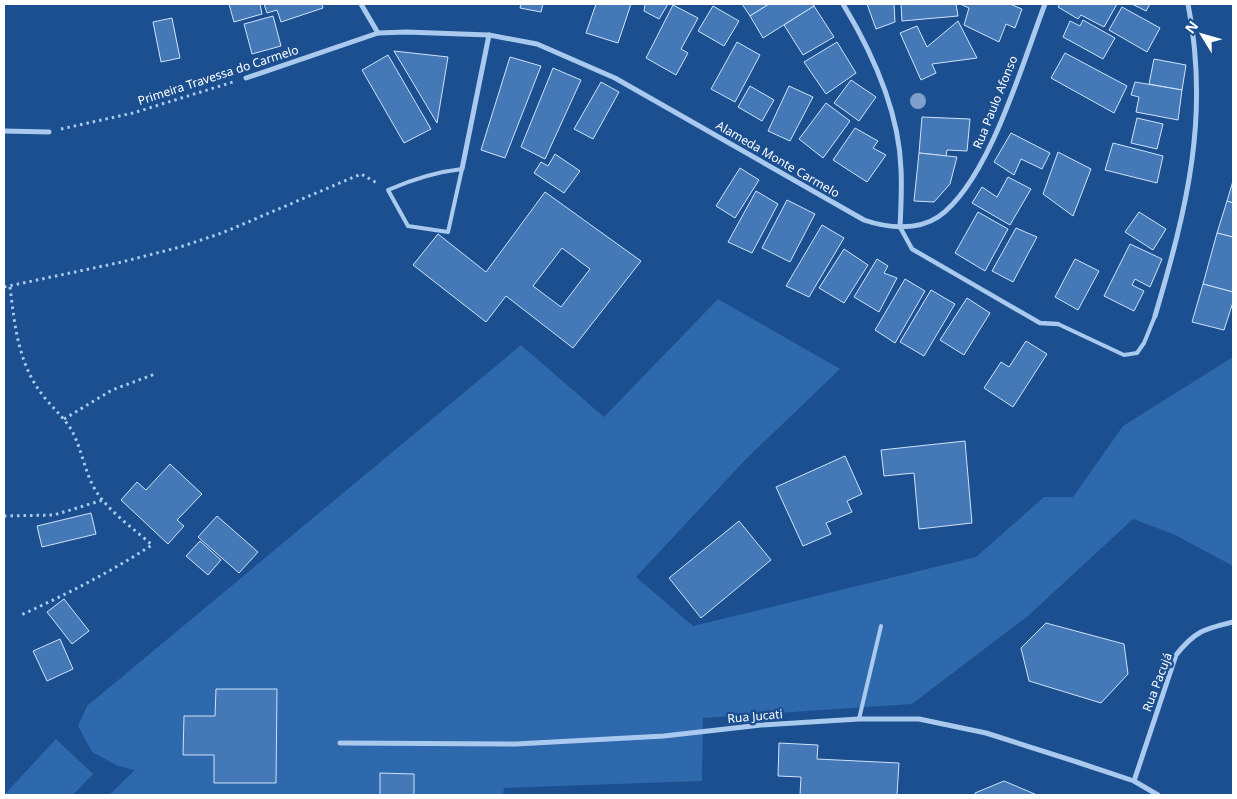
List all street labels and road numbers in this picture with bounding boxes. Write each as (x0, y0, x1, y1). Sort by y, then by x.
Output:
street label: Primeira Travessa do Carmelo (135, 41, 301, 109)
street label: Rua Paulo Afonso (969, 53, 1021, 151)
street label: Alameda Monte Carmelo (713, 117, 843, 201)
street label: Rua Pacujá (1138, 650, 1176, 714)
street label: Rua Jucati (727, 705, 783, 727)

